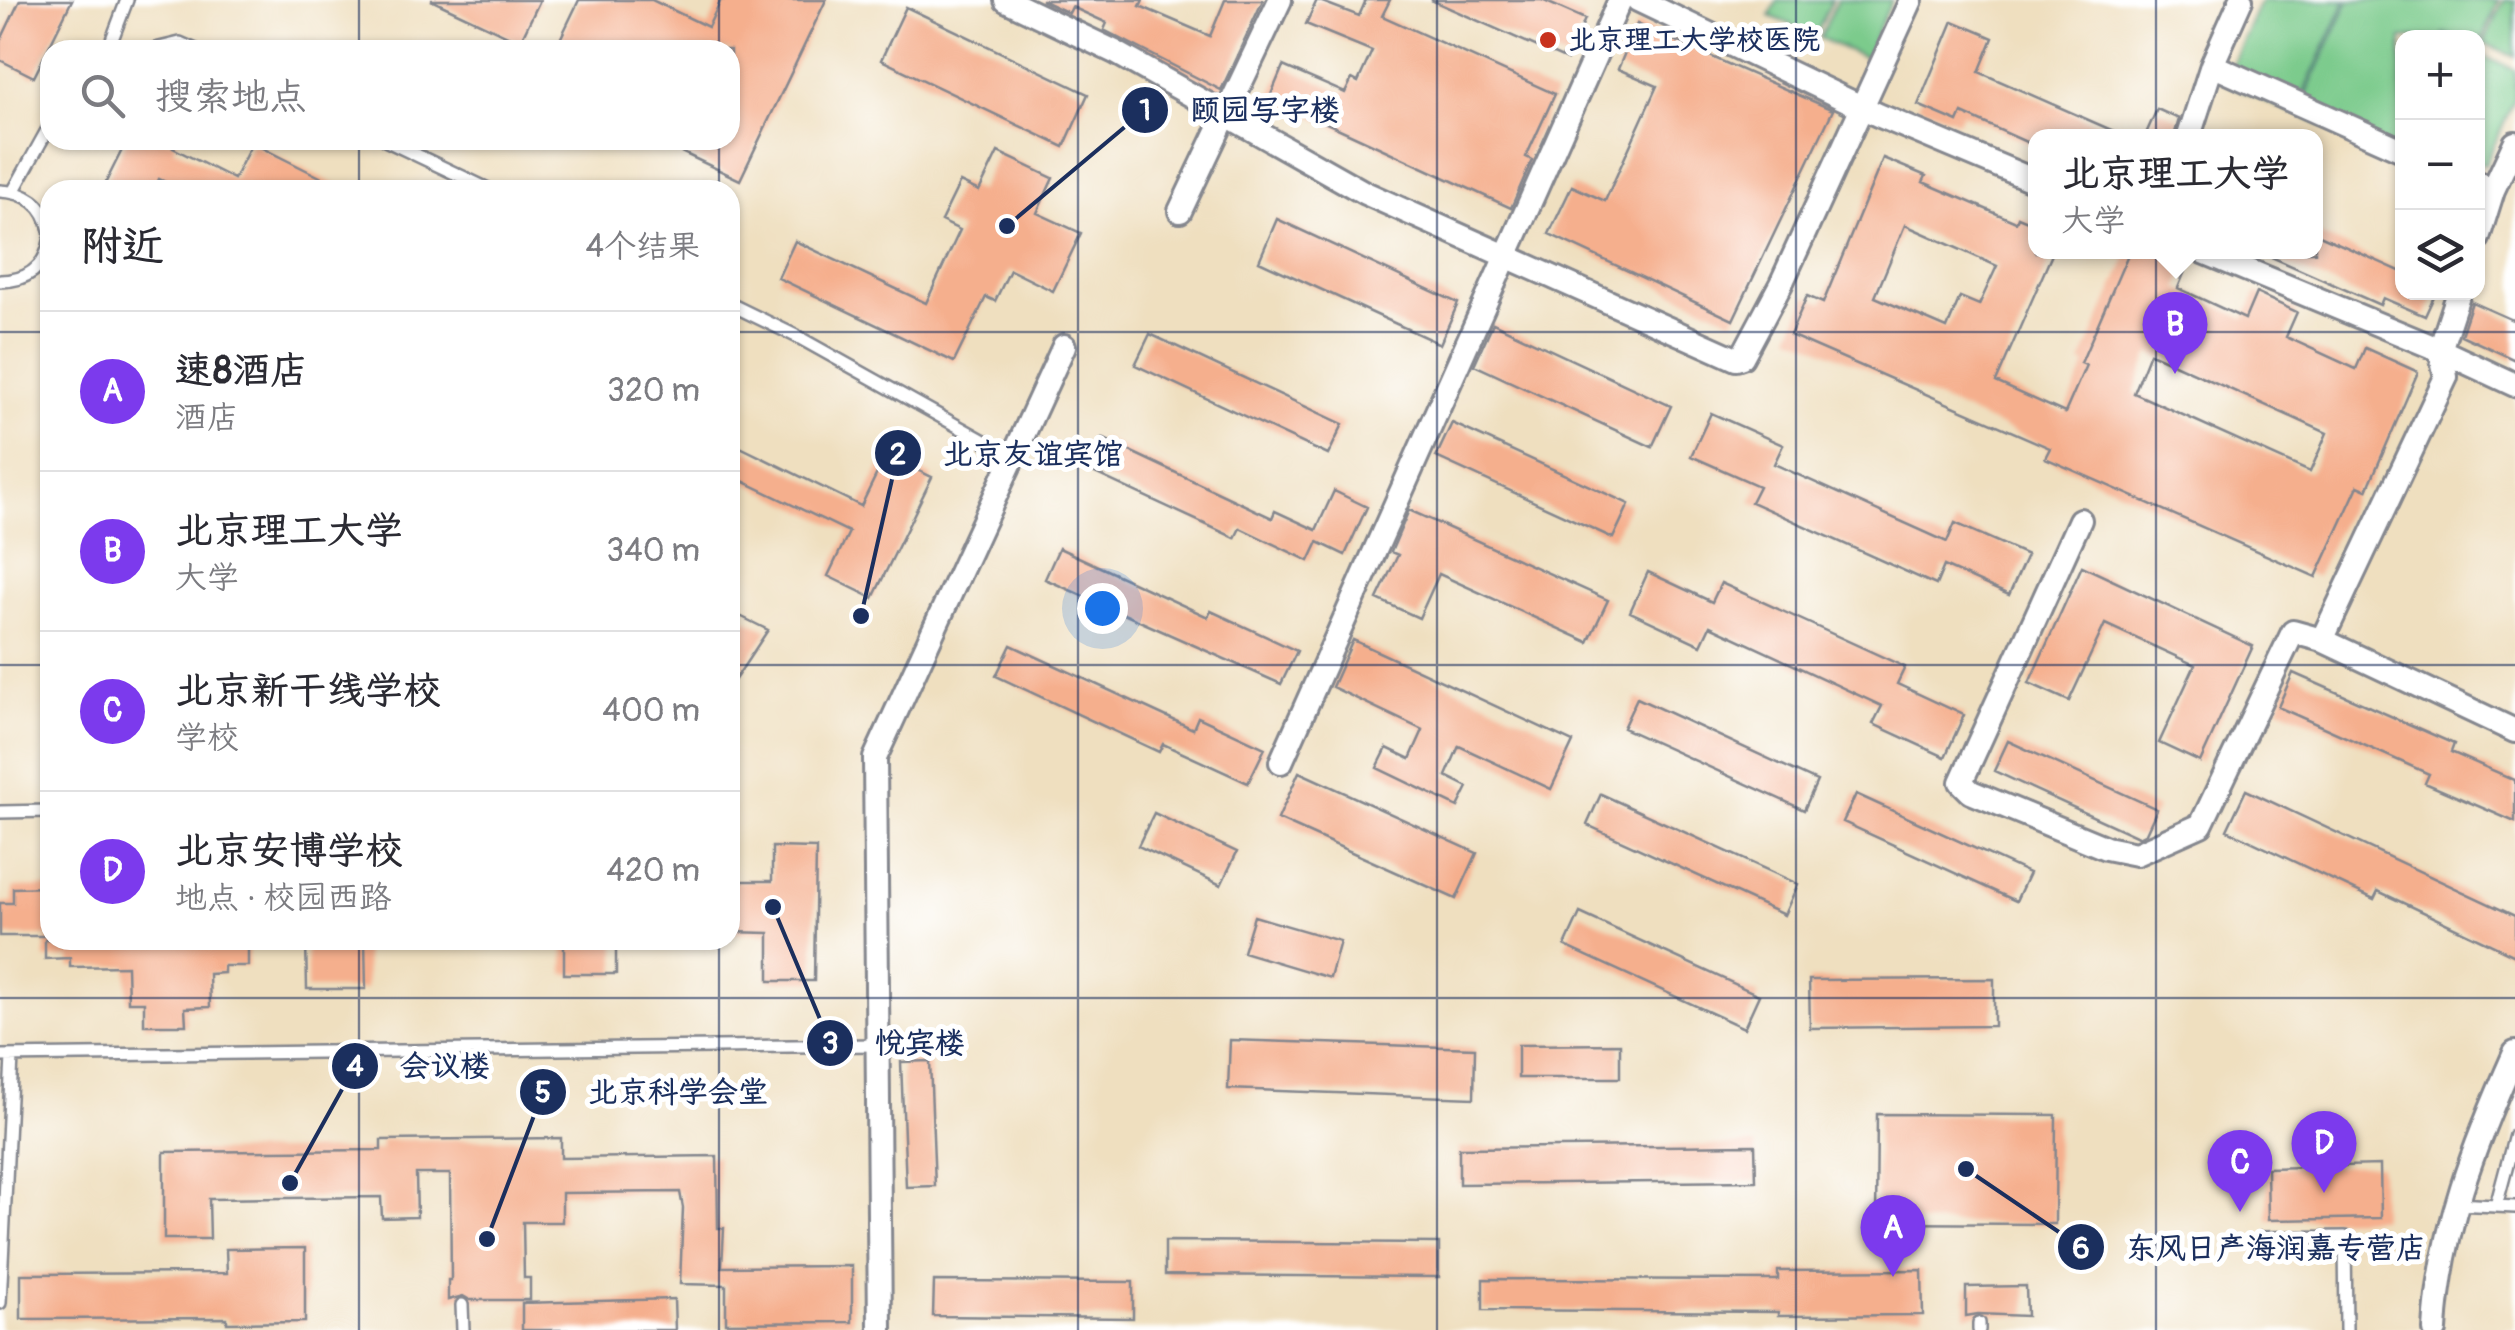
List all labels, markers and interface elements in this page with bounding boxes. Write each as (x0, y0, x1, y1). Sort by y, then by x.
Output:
place label: 北京理工大学校医院 (1568, 23, 1820, 58)
marker: 北京理工大学校医院 (1537, 29, 1559, 51)
map controls (2395, 30, 2485, 300)
button: + (2395, 30, 2485, 120)
search box (40, 40, 740, 150)
icon: search (75, 68, 130, 123)
text: 搜索地点 (155, 73, 307, 121)
callout: 颐园写字楼 (1120, 80, 1360, 140)
text: 1 (1139, 92, 1151, 129)
text: 颐园写字楼 (1190, 92, 1340, 129)
button: − (2395, 120, 2485, 210)
popup (2028, 129, 2323, 259)
text: 北京理工大学 (2061, 150, 2290, 198)
text: 大学 (2061, 201, 2126, 241)
button: layers (2395, 210, 2485, 300)
text: 附近 (80, 221, 164, 273)
text: 4个结果 (585, 227, 700, 267)
pin: B (2142, 292, 2208, 374)
text: 速8酒店 (175, 347, 308, 395)
text: A (102, 371, 123, 411)
text: 320 m (607, 371, 700, 411)
text: 酒店 (175, 398, 239, 438)
callout: 北京友谊宾馆 (873, 423, 1143, 483)
text: 2 (890, 436, 906, 473)
text: 北京友谊宾馆 (943, 436, 1123, 473)
text: 北京理工大学 (175, 507, 403, 555)
text: B (103, 531, 122, 571)
text: 340 m (606, 531, 700, 571)
text: 大学 (175, 558, 239, 598)
your location (1077, 583, 1128, 634)
text: 北京新干线学校 (175, 667, 441, 715)
text: C (103, 691, 122, 731)
text: 400 m (602, 691, 700, 731)
text: 学校 (175, 718, 239, 758)
text: 北京安博学校 (175, 827, 403, 875)
text: D (102, 851, 123, 891)
text: 420 m (606, 851, 700, 891)
text: 地点 · 校园西路 (175, 878, 391, 918)
callout: 悅宾楼 (805, 1013, 985, 1073)
text: 3 (822, 1025, 838, 1062)
text: 悅宾楼 (875, 1025, 965, 1062)
callout: 会议楼 (330, 1036, 510, 1096)
text: 4 (346, 1048, 364, 1085)
text: 会议楼 (400, 1048, 490, 1085)
callout: 北京科学会堂 (518, 1062, 788, 1122)
text: 5 (535, 1074, 551, 1111)
text: 北京科学会堂 (588, 1074, 768, 1111)
pin: D (2292, 1110, 2356, 1193)
pin: C (2208, 1130, 2272, 1212)
pin: A (1860, 1194, 1926, 1277)
callout: 东风日产海润嘉专营店 (2056, 1217, 2446, 1277)
text: 6 (2072, 1230, 2090, 1267)
text: 东风日产海润嘉专营店 (2126, 1230, 2426, 1267)

